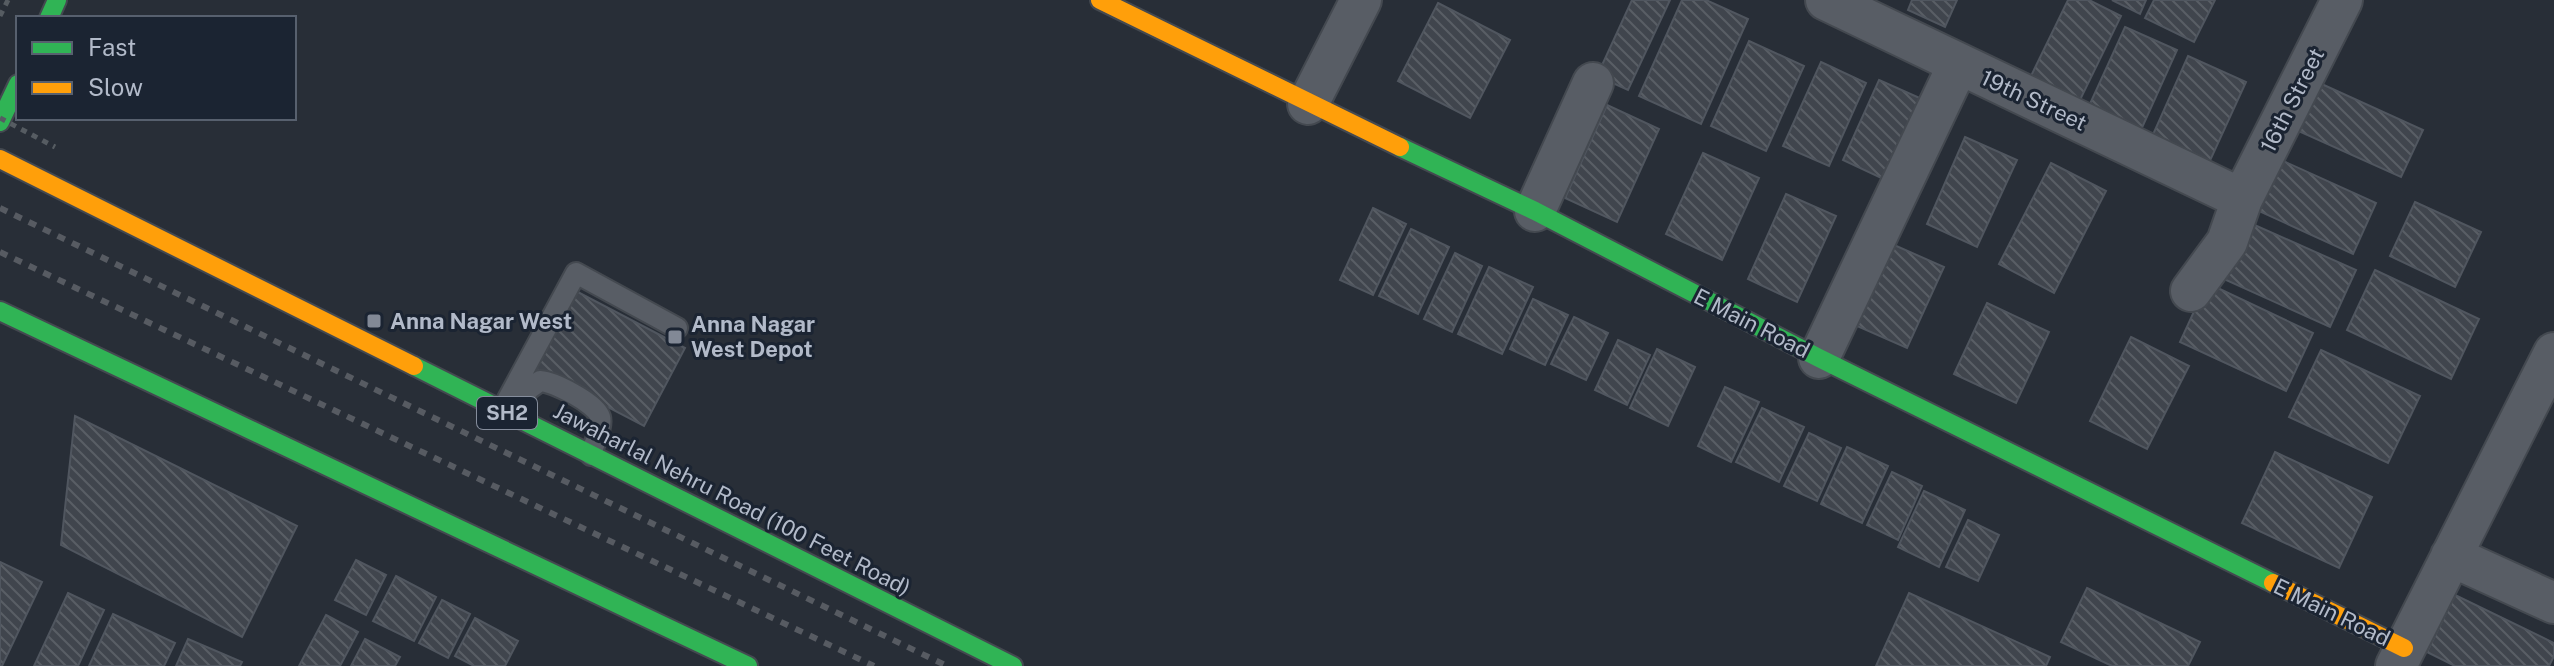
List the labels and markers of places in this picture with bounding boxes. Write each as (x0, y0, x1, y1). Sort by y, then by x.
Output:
place label: Anna Nagar West (390, 308, 572, 334)
place label: Anna Nagar West Depot (691, 311, 815, 362)
marker: Anna Nagar West (365, 312, 383, 330)
marker: Anna Nagar West Depot (666, 328, 684, 346)

